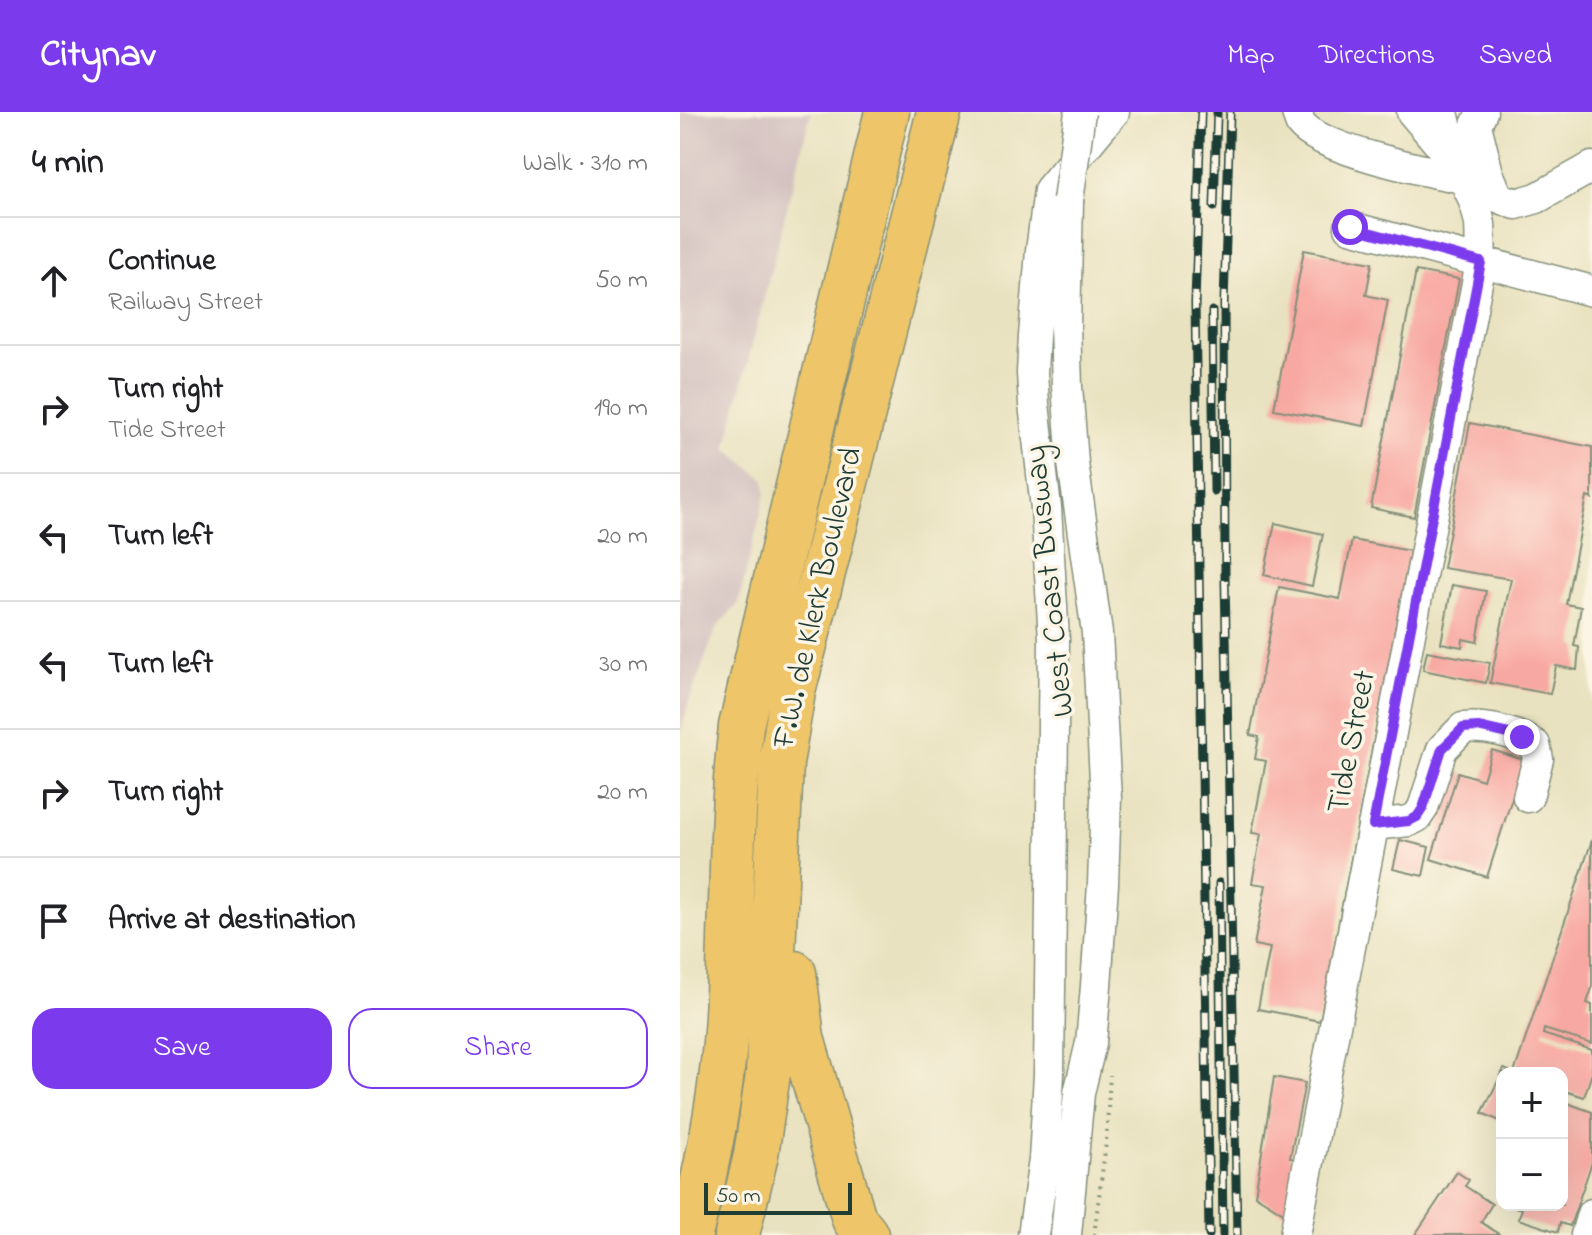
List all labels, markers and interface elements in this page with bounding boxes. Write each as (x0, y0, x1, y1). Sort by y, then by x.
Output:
text: Citynav (40, 28, 156, 84)
text: Map (1227, 36, 1275, 77)
text: Directions (1319, 36, 1435, 77)
text: Saved (1479, 36, 1552, 77)
text: 4 min (32, 139, 104, 189)
text: Walk · 310 m (523, 145, 648, 183)
route start (1332, 209, 1368, 245)
text: Continue (108, 240, 216, 284)
icon: ahead (32, 259, 76, 303)
text: 50 m (595, 262, 648, 300)
text: Railway Street (108, 284, 263, 322)
text: Turn right (108, 368, 223, 412)
icon: right (32, 387, 76, 431)
text: 190 m (594, 390, 648, 428)
text: Tide Street (108, 412, 226, 450)
street label: F.W. de Klerk Boulevard (761, 443, 877, 754)
street label: West Coast Busway (1013, 443, 1089, 719)
icon: left (32, 515, 76, 559)
text: Turn left (108, 515, 213, 559)
text: 20 m (597, 518, 648, 556)
icon: left (32, 643, 76, 687)
text: Turn left (108, 643, 213, 687)
text: 30 m (599, 646, 648, 684)
street label: Tide Street (1316, 666, 1390, 818)
route end (1504, 719, 1540, 755)
icon: right (32, 771, 76, 815)
text: Turn right (108, 771, 223, 815)
text: 20 m (597, 774, 648, 812)
icon: arrive (32, 899, 76, 943)
text: Arrive at destination (108, 899, 356, 943)
button: Save (32, 1008, 332, 1089)
button: Share (348, 1008, 648, 1089)
map controls (1496, 1067, 1568, 1211)
button: + (1496, 1067, 1568, 1139)
button: − (1496, 1139, 1568, 1211)
scale bar (704, 1179, 852, 1215)
text: 50 m (716, 1181, 761, 1213)

